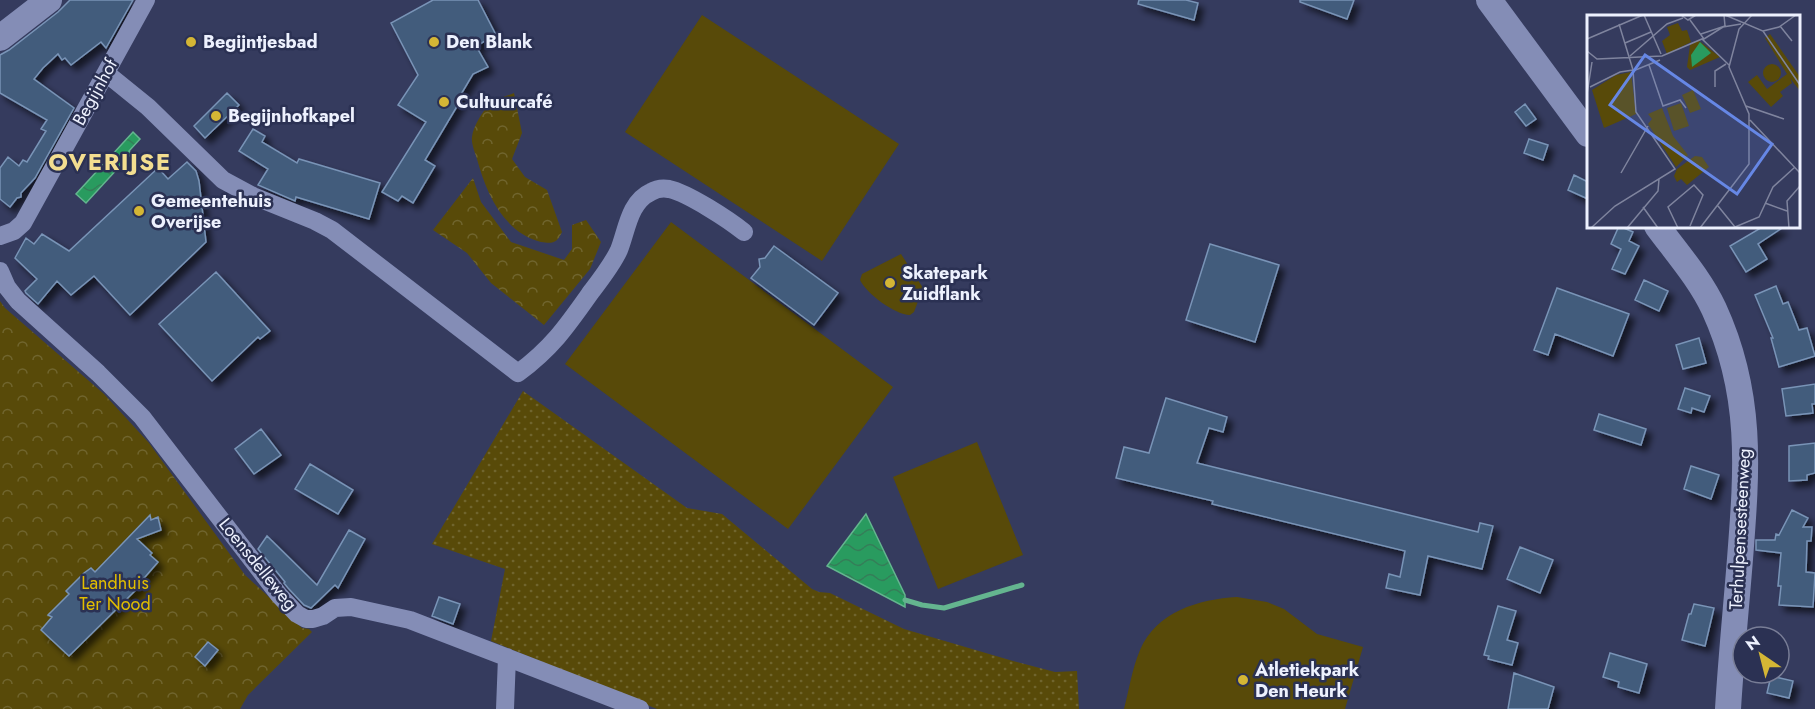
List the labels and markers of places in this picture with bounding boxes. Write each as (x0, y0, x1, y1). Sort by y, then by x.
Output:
place label: Begijntjesbad (203, 29, 318, 55)
place label: Den Blank (446, 29, 533, 55)
marker: Begijntjesbad (184, 35, 198, 49)
marker: Den Blank (427, 35, 441, 49)
place label: Cultuurcafé (456, 89, 552, 115)
marker: Cultuurcafé (437, 95, 451, 109)
place label: Begijnhofkapel (228, 103, 355, 129)
marker: Begijnhofkapel (209, 109, 223, 123)
place label: Gemeentehuis Overijse (151, 188, 272, 235)
marker: Gemeentehuis Overijse (132, 204, 146, 218)
place label: Skatepark Zuidflank (902, 260, 989, 307)
marker: Skatepark Zuidflank (883, 276, 897, 290)
place label: Atletiekpark Den Heurk (1254, 657, 1360, 704)
marker: Atletiekpark Den Heurk (1236, 673, 1250, 687)

